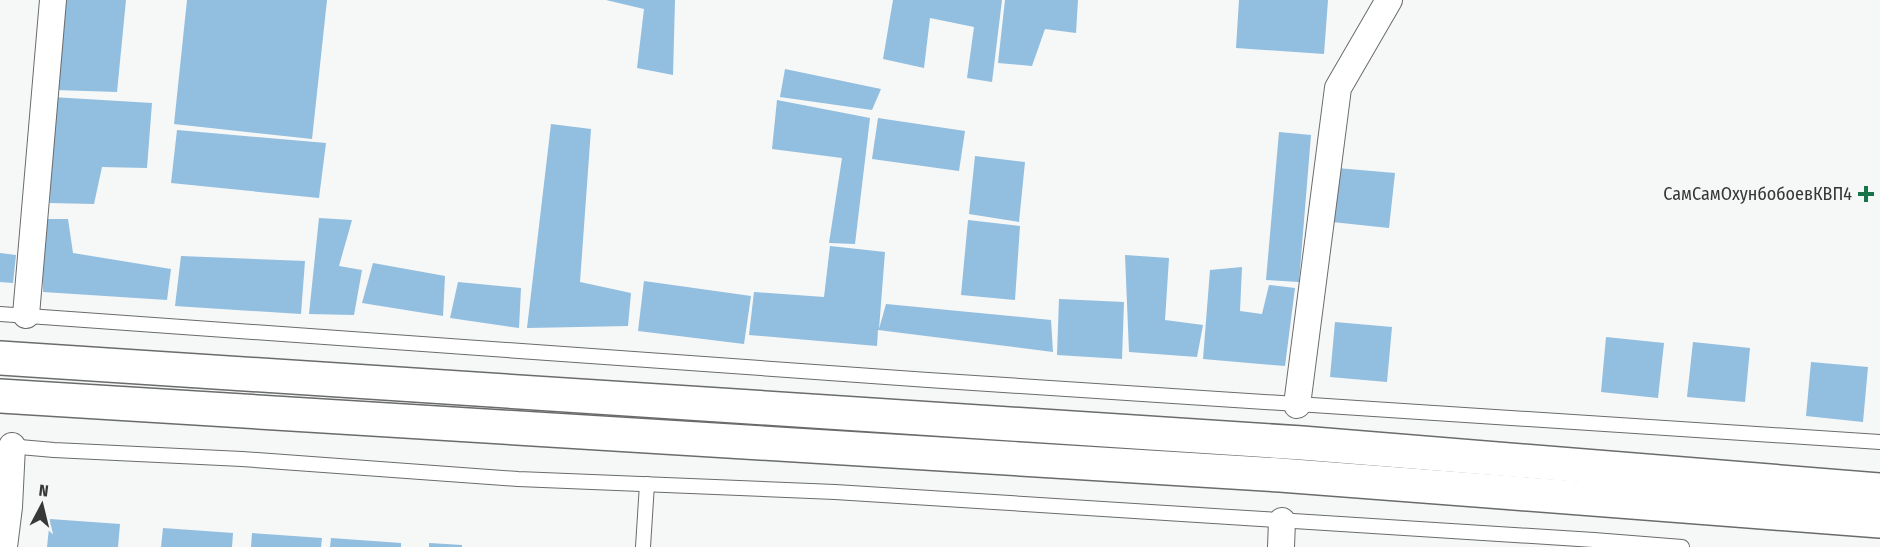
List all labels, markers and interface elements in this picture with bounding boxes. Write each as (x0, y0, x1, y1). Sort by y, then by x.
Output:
place label: СамСамОхунбобоевКВП4 (1663, 183, 1852, 205)
marker: СамСамОхунбобоевКВП4 (1857, 185, 1875, 203)
north arrow (12, 475, 72, 535)
text: N (38, 481, 50, 501)

